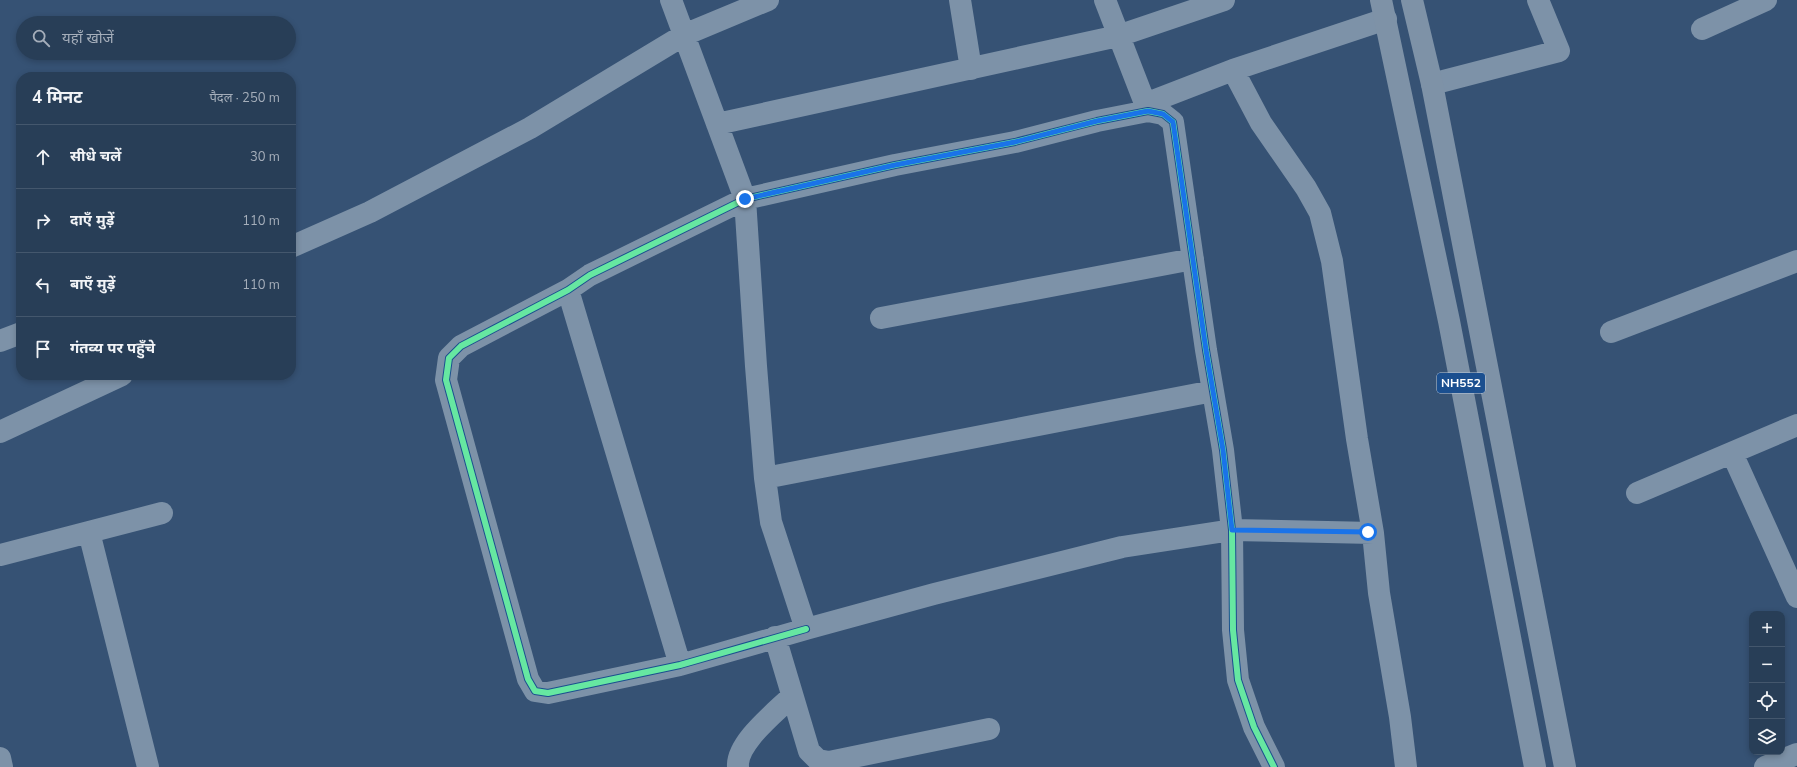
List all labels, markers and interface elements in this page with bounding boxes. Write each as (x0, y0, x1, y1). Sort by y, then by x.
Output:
search box (16, 16, 296, 60)
icon: search (30, 27, 52, 49)
text: यहाँ खोजें (62, 28, 114, 48)
text: 4 मिनट (32, 86, 82, 109)
text: पैदल · 250 m (209, 89, 280, 107)
icon: ahead (32, 146, 54, 168)
text: सीधे चलें (70, 146, 121, 166)
text: 30 m (250, 148, 280, 166)
route end (736, 190, 754, 208)
icon: right (32, 210, 54, 232)
text: दाएँ मुड़ें (70, 210, 114, 230)
text: 110 m (242, 212, 280, 230)
icon: left (32, 274, 54, 296)
text: बाएँ मुड़ें (70, 274, 115, 294)
text: 110 m (242, 276, 280, 294)
icon: arrive (32, 338, 54, 360)
text: गंतव्य पर पहुँचे (70, 338, 155, 358)
road number: NH552 (1437, 373, 1485, 393)
route start (1359, 523, 1377, 541)
map controls (1749, 611, 1785, 755)
button: + (1749, 611, 1785, 647)
button: − (1749, 647, 1785, 683)
button: locate (1749, 683, 1785, 719)
button: layers (1749, 719, 1785, 755)

